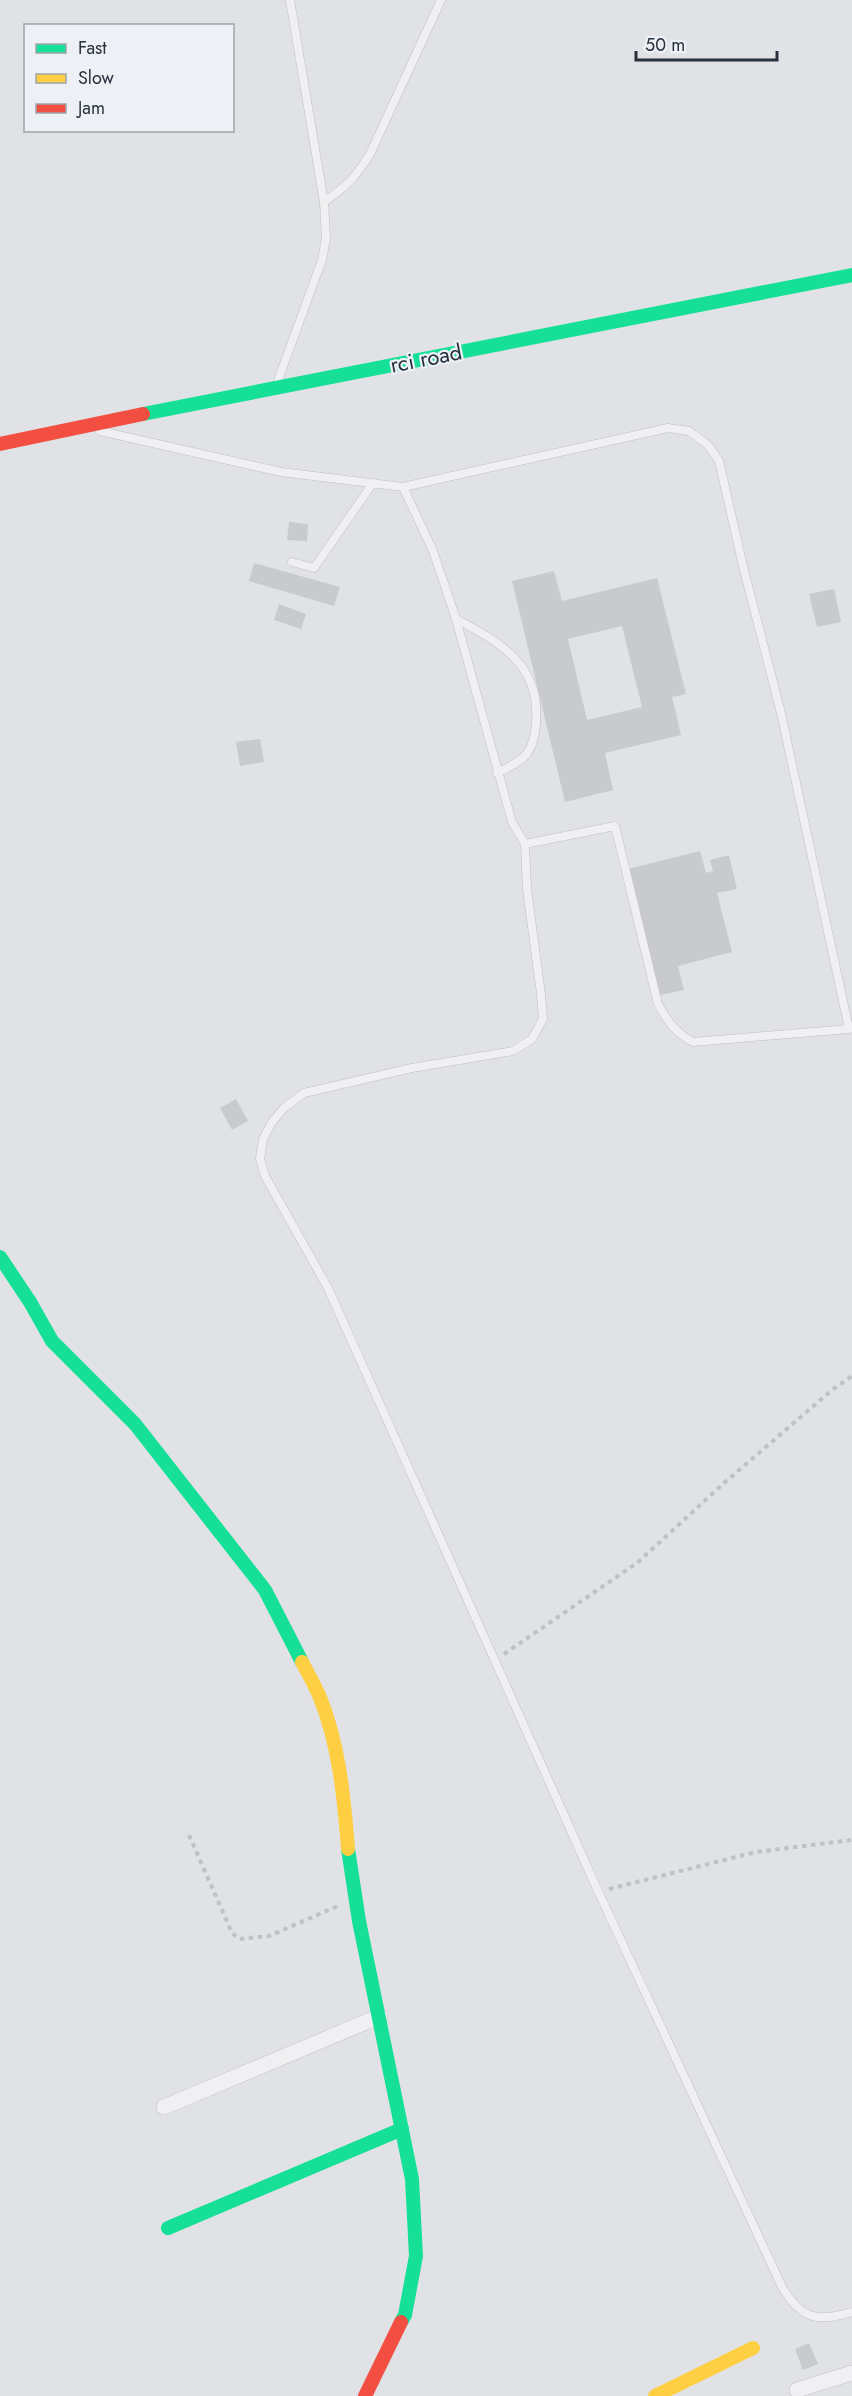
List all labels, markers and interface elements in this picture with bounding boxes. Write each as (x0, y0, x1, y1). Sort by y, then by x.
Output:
legend (24, 24, 234, 132)
scale bar (636, 24, 777, 62)
text: 50 m (645, 32, 685, 58)
text: Fast (78, 35, 107, 61)
text: Slow (78, 65, 115, 91)
text: Jam (76, 95, 105, 121)
street label: rci road (387, 335, 465, 381)

